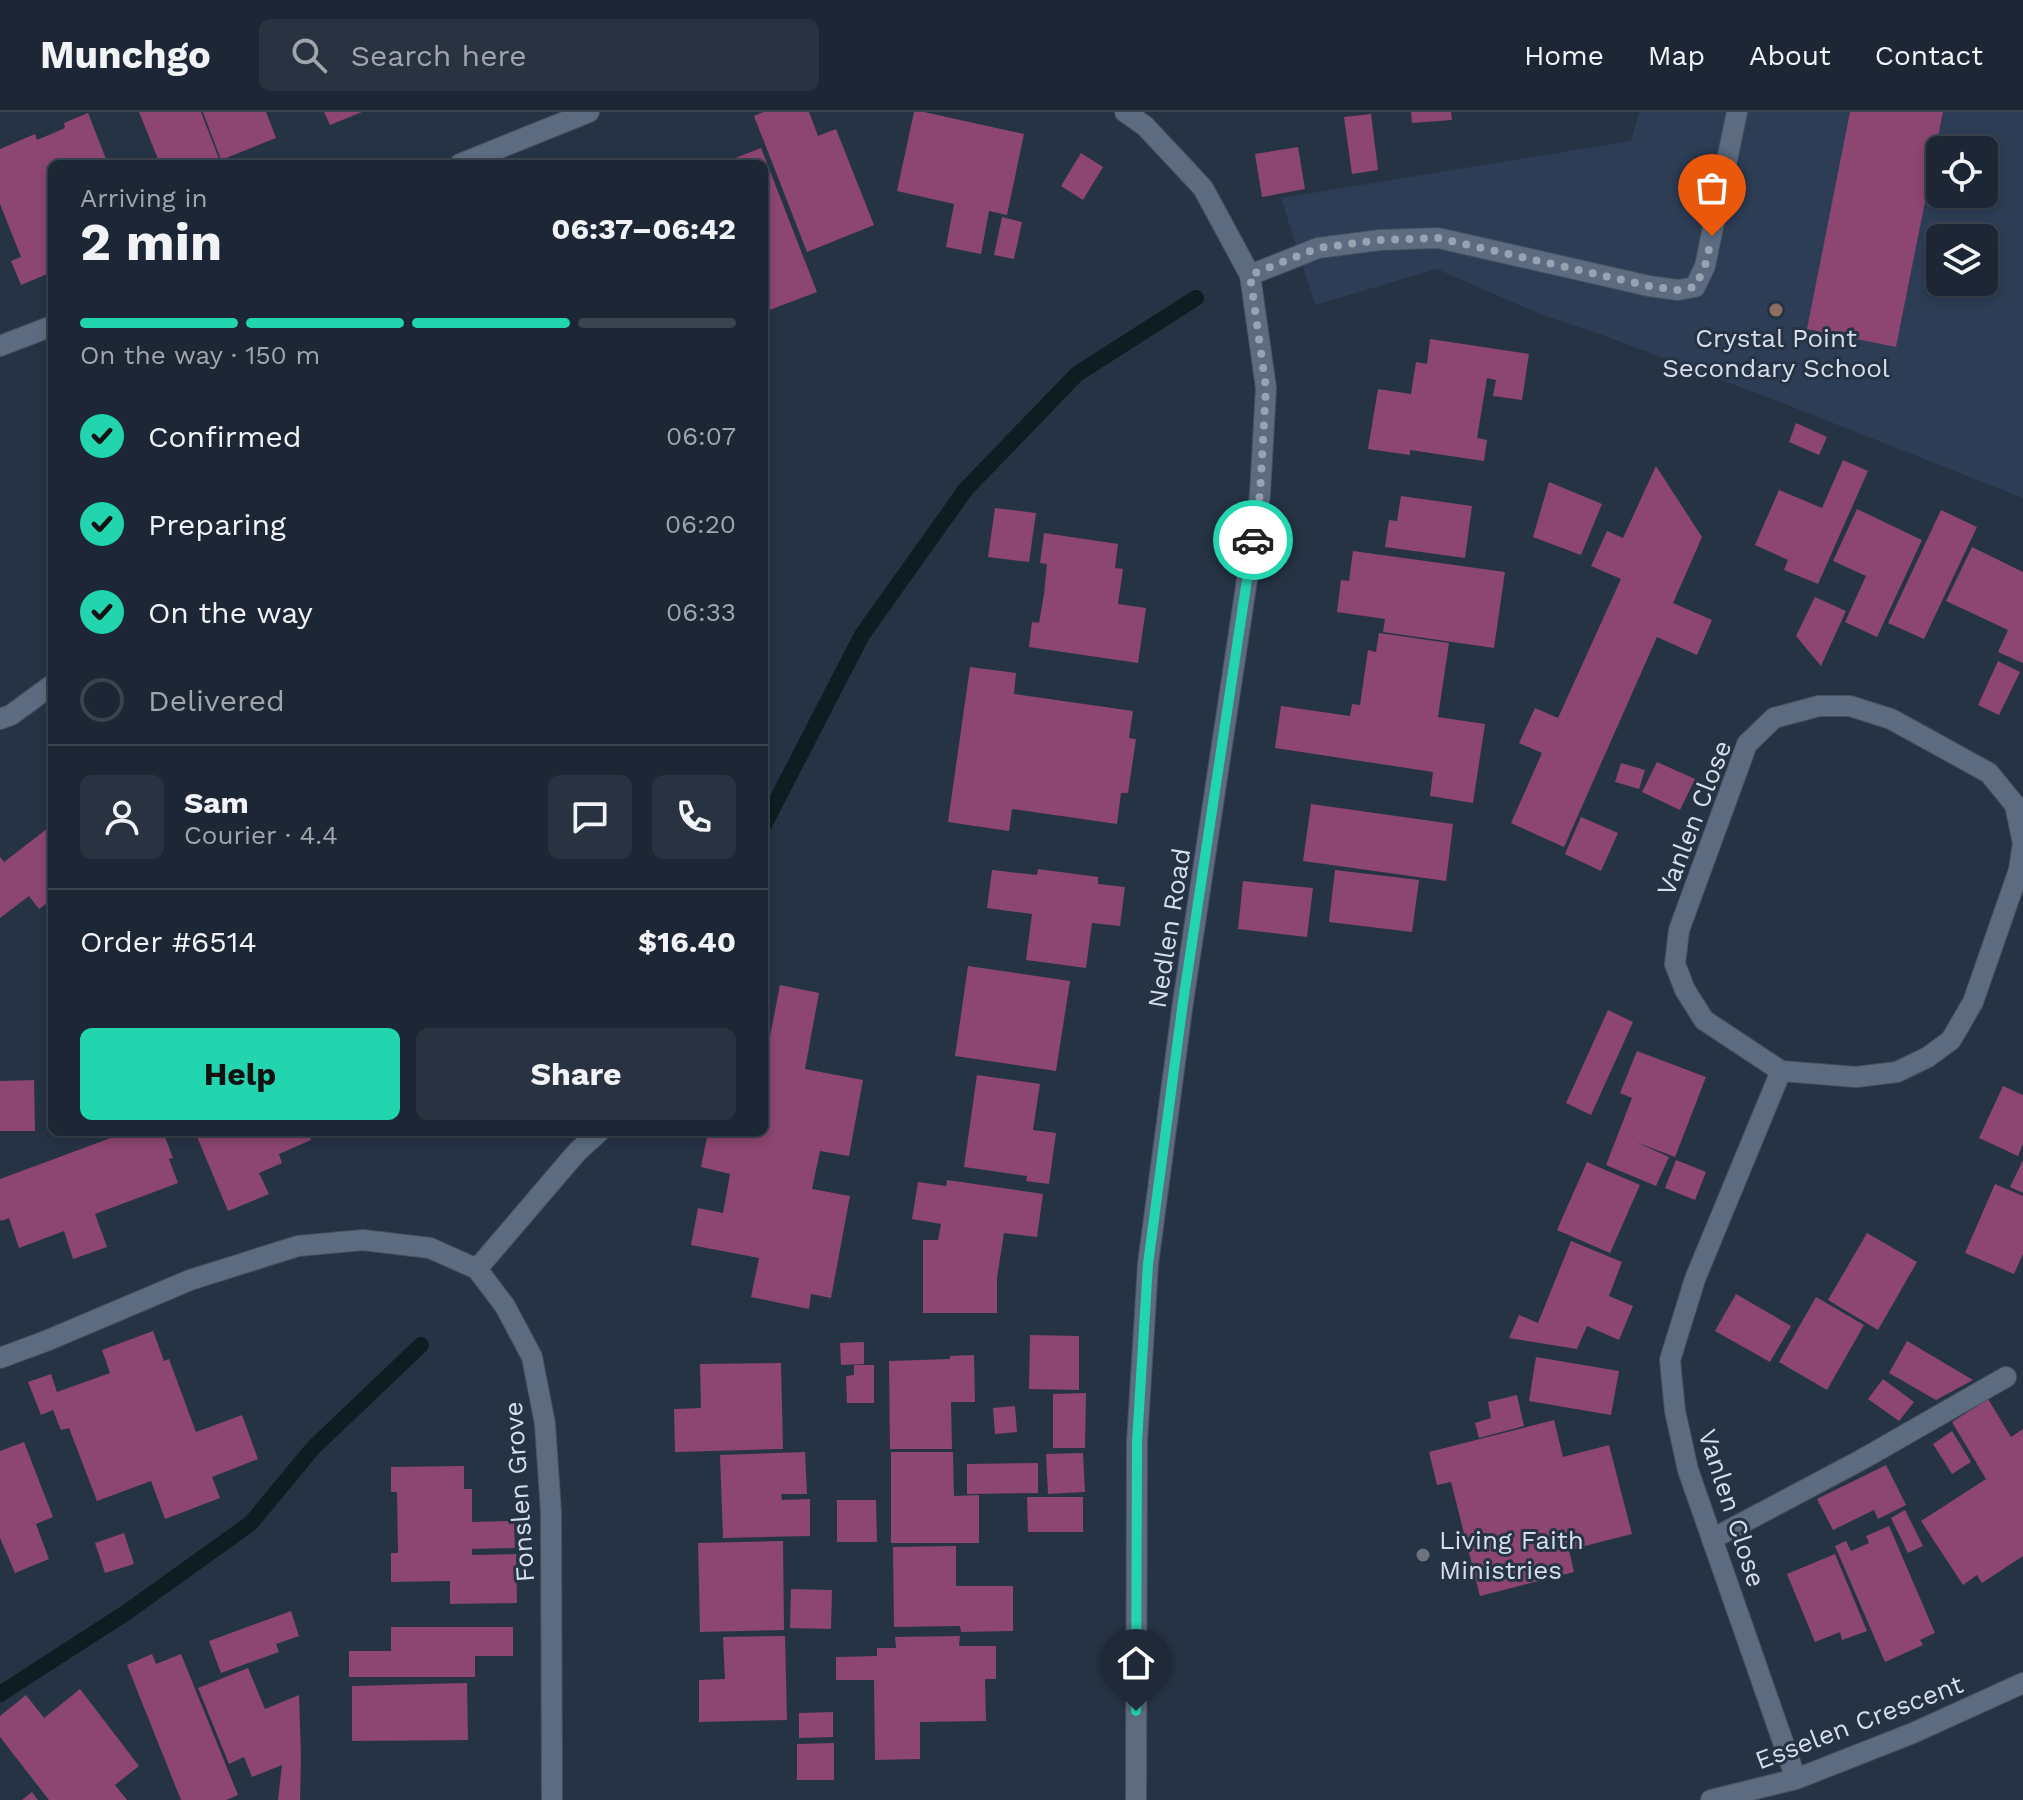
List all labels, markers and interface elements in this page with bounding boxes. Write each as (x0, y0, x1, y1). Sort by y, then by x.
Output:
search box (259, 19, 819, 91)
text: Munchgo (40, 33, 211, 77)
icon: search (287, 33, 331, 77)
text: Search here (351, 38, 527, 73)
text: Home (1524, 39, 1604, 72)
text: Map (1648, 39, 1705, 72)
text: About (1749, 39, 1831, 72)
text: Contact (1875, 39, 1983, 72)
map controls (1926, 136, 1998, 296)
button: locate (1926, 136, 1998, 208)
pin (1678, 154, 1746, 236)
icon: bag (1690, 166, 1734, 210)
text: Arriving in (80, 183, 208, 213)
text: 06:37–06:42 (551, 211, 736, 246)
text: 2 min (80, 212, 222, 273)
button: layers (1926, 224, 1998, 296)
marker: Crystal Point Secondary School (1767, 301, 1785, 319)
place label: Crystal Point Secondary School (1662, 323, 1890, 383)
text: On the way · 150 m (80, 340, 320, 370)
icon: check (80, 414, 124, 458)
text: Confirmed (148, 419, 302, 454)
text: 06:07 (666, 421, 736, 451)
courier (1213, 500, 1293, 580)
icon: check (80, 502, 124, 546)
text: Preparing (148, 507, 286, 542)
text: 06:20 (665, 509, 736, 539)
icon: car (1231, 518, 1275, 562)
icon: check (80, 590, 124, 634)
text: On the way (148, 595, 313, 630)
text: 06:33 (666, 597, 736, 627)
text: Delivered (148, 683, 285, 718)
street label: Vanlen Close (1651, 736, 1737, 900)
button: person (80, 775, 164, 859)
button: chat (548, 775, 632, 859)
button: phone (652, 775, 736, 859)
text: Sam (184, 785, 249, 820)
text: Courier · 4.4 (184, 820, 338, 850)
street label: Nedlen Road (1142, 846, 1196, 1010)
text: Order #6514 (80, 924, 257, 959)
text: $16.40 (638, 924, 736, 959)
button: Help (80, 1028, 400, 1120)
button: Share (416, 1028, 736, 1120)
street label: Fonslen Grove (498, 1401, 540, 1583)
street label: Vanlen Close (1692, 1425, 1772, 1591)
place label: Living Faith Ministries (1439, 1525, 1584, 1585)
marker: Living Faith Ministries (1414, 1546, 1432, 1564)
pin (1102, 1629, 1170, 1711)
icon: home (1114, 1641, 1158, 1685)
street label: Esselen Crescent (1751, 1669, 1967, 1775)

